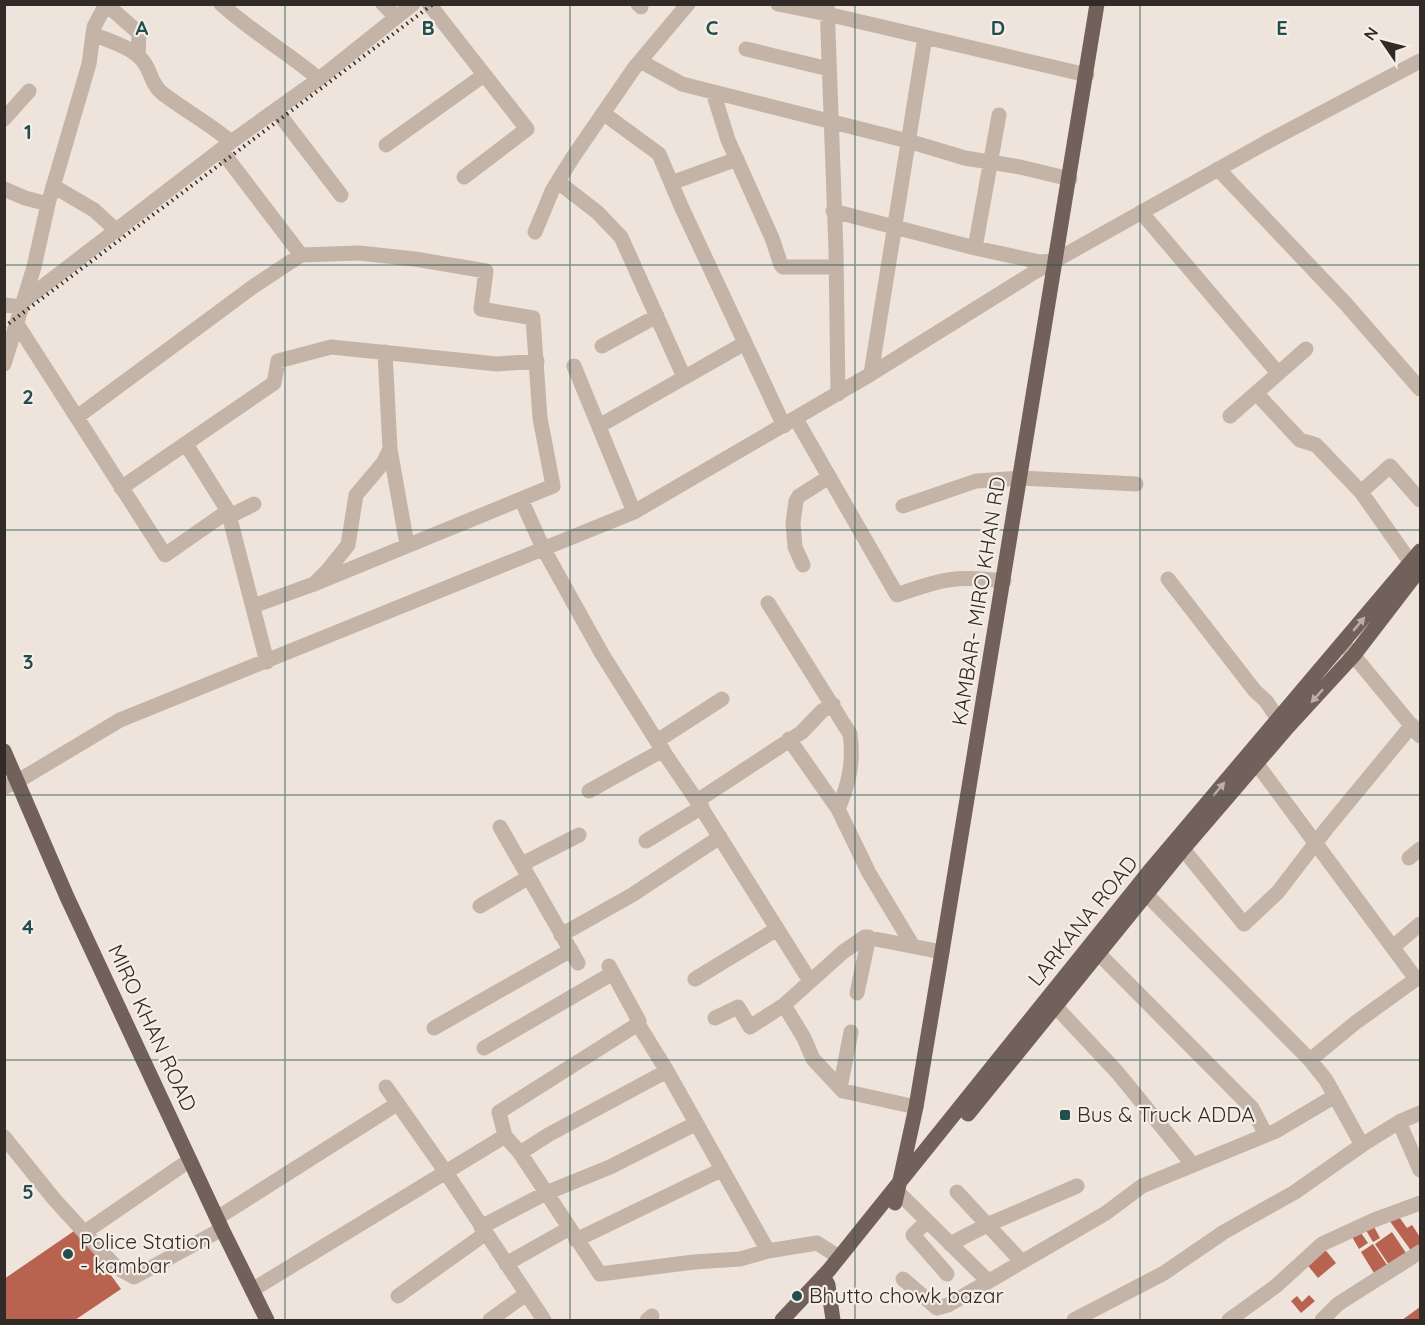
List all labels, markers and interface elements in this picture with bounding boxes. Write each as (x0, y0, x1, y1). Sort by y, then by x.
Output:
north arrow (1353, 12, 1413, 72)
text: A (136, 15, 149, 40)
text: B (421, 15, 435, 40)
text: C (706, 15, 719, 40)
text: D (991, 15, 1005, 40)
text: E (1276, 15, 1288, 40)
text: N (1359, 23, 1382, 44)
text: 1 (24, 119, 32, 144)
text: 2 (22, 384, 34, 409)
street label: KAMBAR- MIRO KHAN RD (945, 474, 1011, 727)
one-way arrow (1352, 617, 1365, 632)
text: 3 (23, 649, 33, 674)
one-way arrow (1311, 688, 1324, 703)
one-way arrow (1212, 782, 1225, 797)
street label: LARKANA ROAD (1022, 850, 1143, 991)
text: 4 (22, 914, 34, 939)
street label: MIRO KHAN ROAD (103, 940, 203, 1115)
place label: Bus & Truck ADDA (1077, 1101, 1255, 1127)
marker: Bus & Truck ADDA (1058, 1108, 1072, 1122)
text: 5 (22, 1179, 34, 1204)
place label: Police Station - kambar (80, 1228, 211, 1278)
marker: Police Station - kambar (61, 1247, 75, 1261)
place label: Bhutto chowk bazar (809, 1282, 1004, 1308)
marker: Bhutto chowk bazar (790, 1289, 804, 1303)

